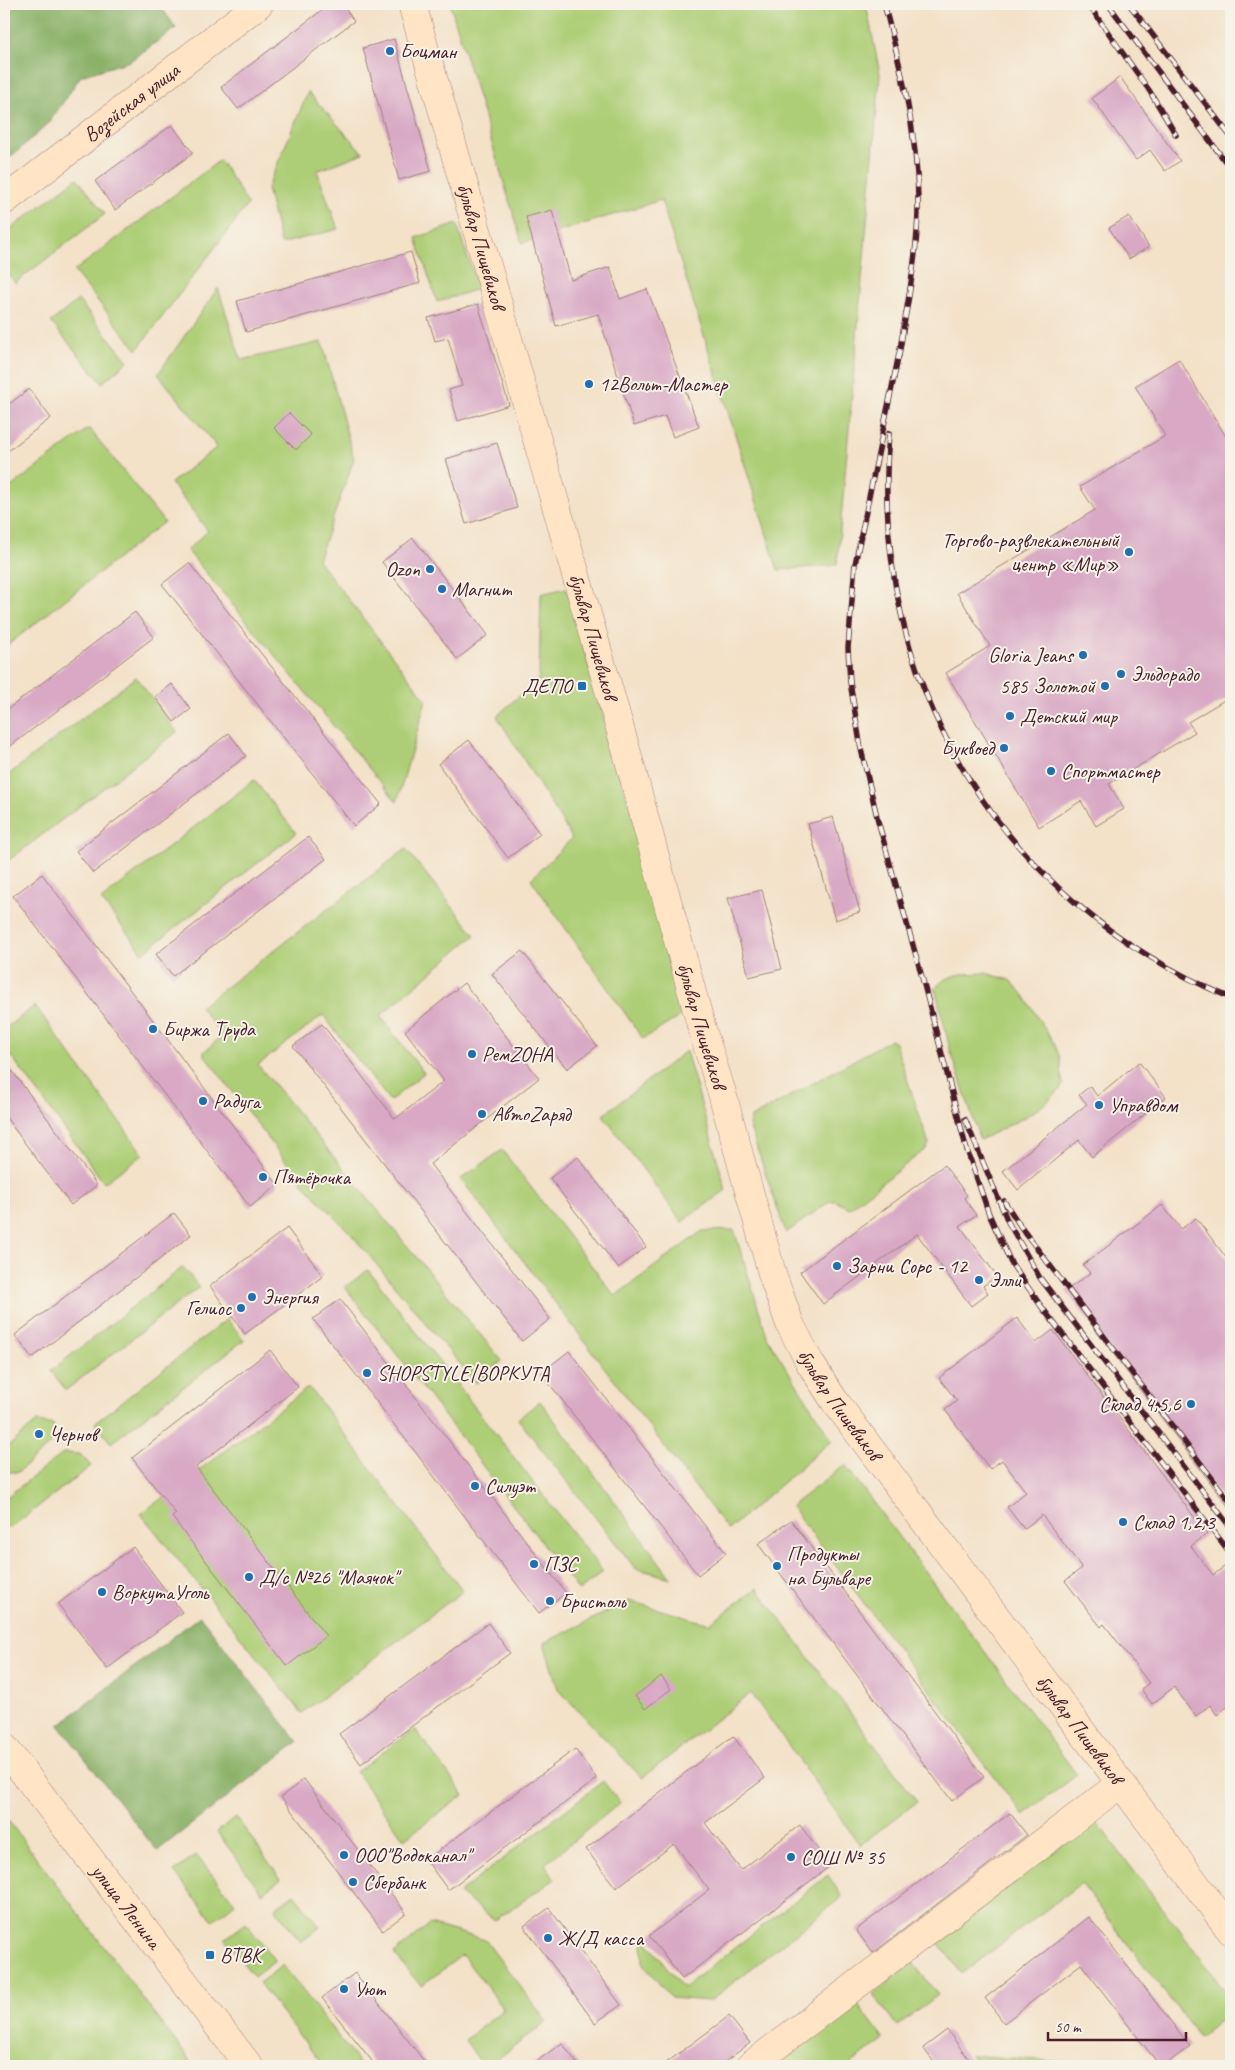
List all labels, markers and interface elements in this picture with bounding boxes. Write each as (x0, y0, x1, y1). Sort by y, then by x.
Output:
place label: Боцман (400, 38, 457, 64)
marker: Боцман (384, 45, 396, 57)
street label: Возейская улица (78, 56, 186, 148)
street label: бульвар Пищевиков (451, 180, 513, 316)
place label: 12Вольт-Мастер (599, 371, 729, 397)
marker: 12Вольт-Мастер (583, 378, 595, 390)
place label: Торгово-развлекательный центр «Мир» (942, 527, 1120, 577)
marker: Торгово-развлекательный центр «Мир» (1123, 546, 1135, 558)
place label: Ozon (385, 556, 421, 582)
marker: Ozon (424, 563, 436, 575)
street label: бульвар Пищевиков (563, 571, 625, 707)
place label: Магнит (452, 576, 513, 602)
marker: Магнит (436, 583, 448, 595)
place label: Gloria Jeans (988, 642, 1075, 668)
marker: Gloria Jeans (1077, 649, 1089, 661)
place label: Эльдорадо (1131, 661, 1201, 687)
marker: Эльдорадо (1115, 668, 1127, 680)
place label: ДЕПО (522, 673, 575, 699)
place label: 585 Золотой (999, 673, 1096, 699)
marker: ДЕПО (576, 680, 588, 692)
marker: 585 Золотой (1099, 680, 1111, 692)
place label: Детский мир (1020, 703, 1118, 729)
marker: Детский мир (1004, 710, 1016, 722)
place label: Буквоед (941, 735, 996, 761)
marker: Буквоед (998, 742, 1010, 754)
place label: Спортмастер (1061, 758, 1161, 784)
marker: Спортмастер (1045, 765, 1057, 777)
street label: бульвар Пищевиков (672, 960, 734, 1096)
place label: Биржа Труда (163, 1016, 257, 1042)
marker: Биржа Труда (147, 1023, 159, 1035)
place label: РемZОНА (482, 1041, 553, 1067)
marker: РемZОНА (466, 1048, 478, 1060)
place label: Радуга (213, 1088, 262, 1114)
place label: Управдом (1109, 1092, 1179, 1118)
marker: Радуга (197, 1095, 209, 1107)
marker: Управдом (1093, 1099, 1105, 1111)
place label: АвтоZаряд (492, 1101, 573, 1127)
marker: АвтоZаряд (476, 1108, 488, 1120)
place label: Пятёрочка (273, 1164, 352, 1190)
marker: Пятёрочка (257, 1171, 269, 1183)
place label: Зарни Сорс - 12 (847, 1253, 969, 1279)
marker: Зарни Сорс - 12 (831, 1260, 843, 1272)
place label: Элли (989, 1267, 1022, 1293)
marker: Элли (973, 1274, 985, 1286)
place label: Энергия (262, 1284, 319, 1310)
marker: Энергия (246, 1291, 258, 1303)
place label: Гелиос (186, 1295, 233, 1321)
marker: Гелиос (235, 1302, 247, 1314)
street label: бульвар Пищевиков (792, 1345, 890, 1469)
place label: SHOPSTYLE|ВОРКУТА (377, 1360, 550, 1386)
marker: SHOPSTYLE|ВОРКУТА (361, 1367, 373, 1379)
place label: Склад 4,5,6 (1099, 1391, 1182, 1417)
marker: Склад 4,5,6 (1185, 1398, 1197, 1410)
place label: Чернов (49, 1421, 102, 1447)
marker: Чернов (33, 1428, 45, 1440)
place label: Силуэт (485, 1473, 536, 1499)
marker: Силуэт (469, 1480, 481, 1492)
place label: Склад 1,2,3 (1133, 1509, 1216, 1535)
marker: Склад 1,2,3 (1117, 1516, 1129, 1528)
place label: Продукты на Бульваре (787, 1541, 872, 1591)
place label: ПЗС (544, 1551, 580, 1577)
marker: ПЗС (528, 1558, 540, 1570)
marker: Продукты на Бульваре (771, 1560, 783, 1572)
place label: Д/с №26 "Маячок" (259, 1564, 402, 1590)
marker: Д/с №26 "Маячок" (243, 1571, 255, 1583)
place label: ВоркутаУголь (112, 1579, 210, 1605)
marker: ВоркутаУголь (96, 1586, 108, 1598)
place label: Бристоль (560, 1588, 627, 1614)
marker: Бристоль (544, 1595, 556, 1607)
street label: бульвар Пищевиков (1031, 1669, 1132, 1792)
place label: ООО"Водоканал" (354, 1842, 474, 1868)
place label: СОШ № 35 (801, 1844, 886, 1870)
marker: ООО"Водоканал" (338, 1849, 350, 1861)
marker: СОШ № 35 (785, 1851, 797, 1863)
street label: улица Ленина (84, 1857, 169, 1956)
place label: Сбербанк (363, 1869, 428, 1895)
marker: Сбербанк (347, 1876, 359, 1888)
place label: Ж/Д касса (558, 1925, 645, 1951)
marker: Ж/Д касса (542, 1932, 554, 1944)
place label: ВТВК (220, 1942, 266, 1968)
marker: ВТВК (204, 1949, 216, 1961)
place label: Уют (354, 1976, 386, 2002)
marker: Уют (338, 1983, 350, 1995)
scale bar (1048, 2010, 1185, 2042)
text: 50 m (1055, 2018, 1082, 2037)

